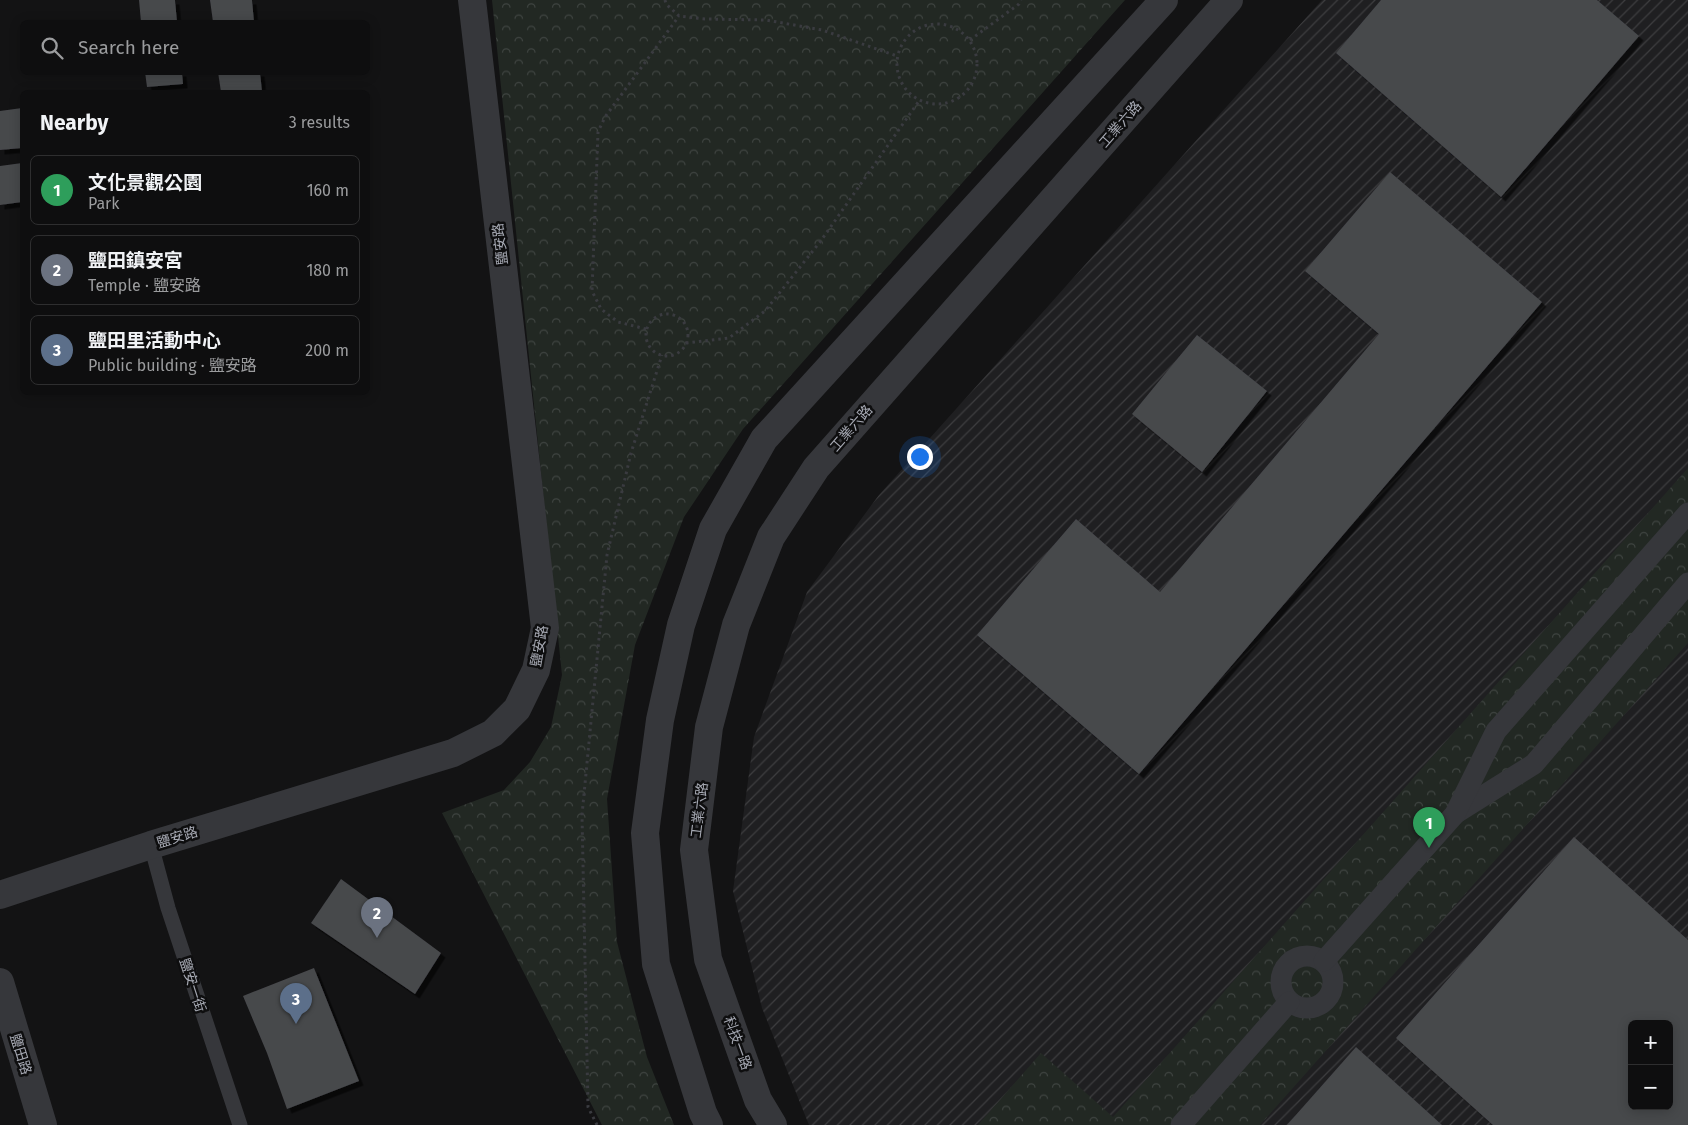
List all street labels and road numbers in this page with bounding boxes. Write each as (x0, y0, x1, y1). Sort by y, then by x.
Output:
street label: 工業六路 (1096, 98, 1145, 151)
street label: 鹽安路 (490, 222, 511, 266)
street label: 工業六路 (827, 402, 876, 455)
street label: 鹽安路 (527, 624, 552, 668)
street label: 工業六路 (688, 781, 711, 839)
street label: 鹽安路 (155, 823, 200, 852)
street label: 鹽安一街 (176, 956, 209, 1014)
street label: 科技一路 (720, 1014, 755, 1072)
street label: 鹽田路 (6, 1032, 35, 1077)

